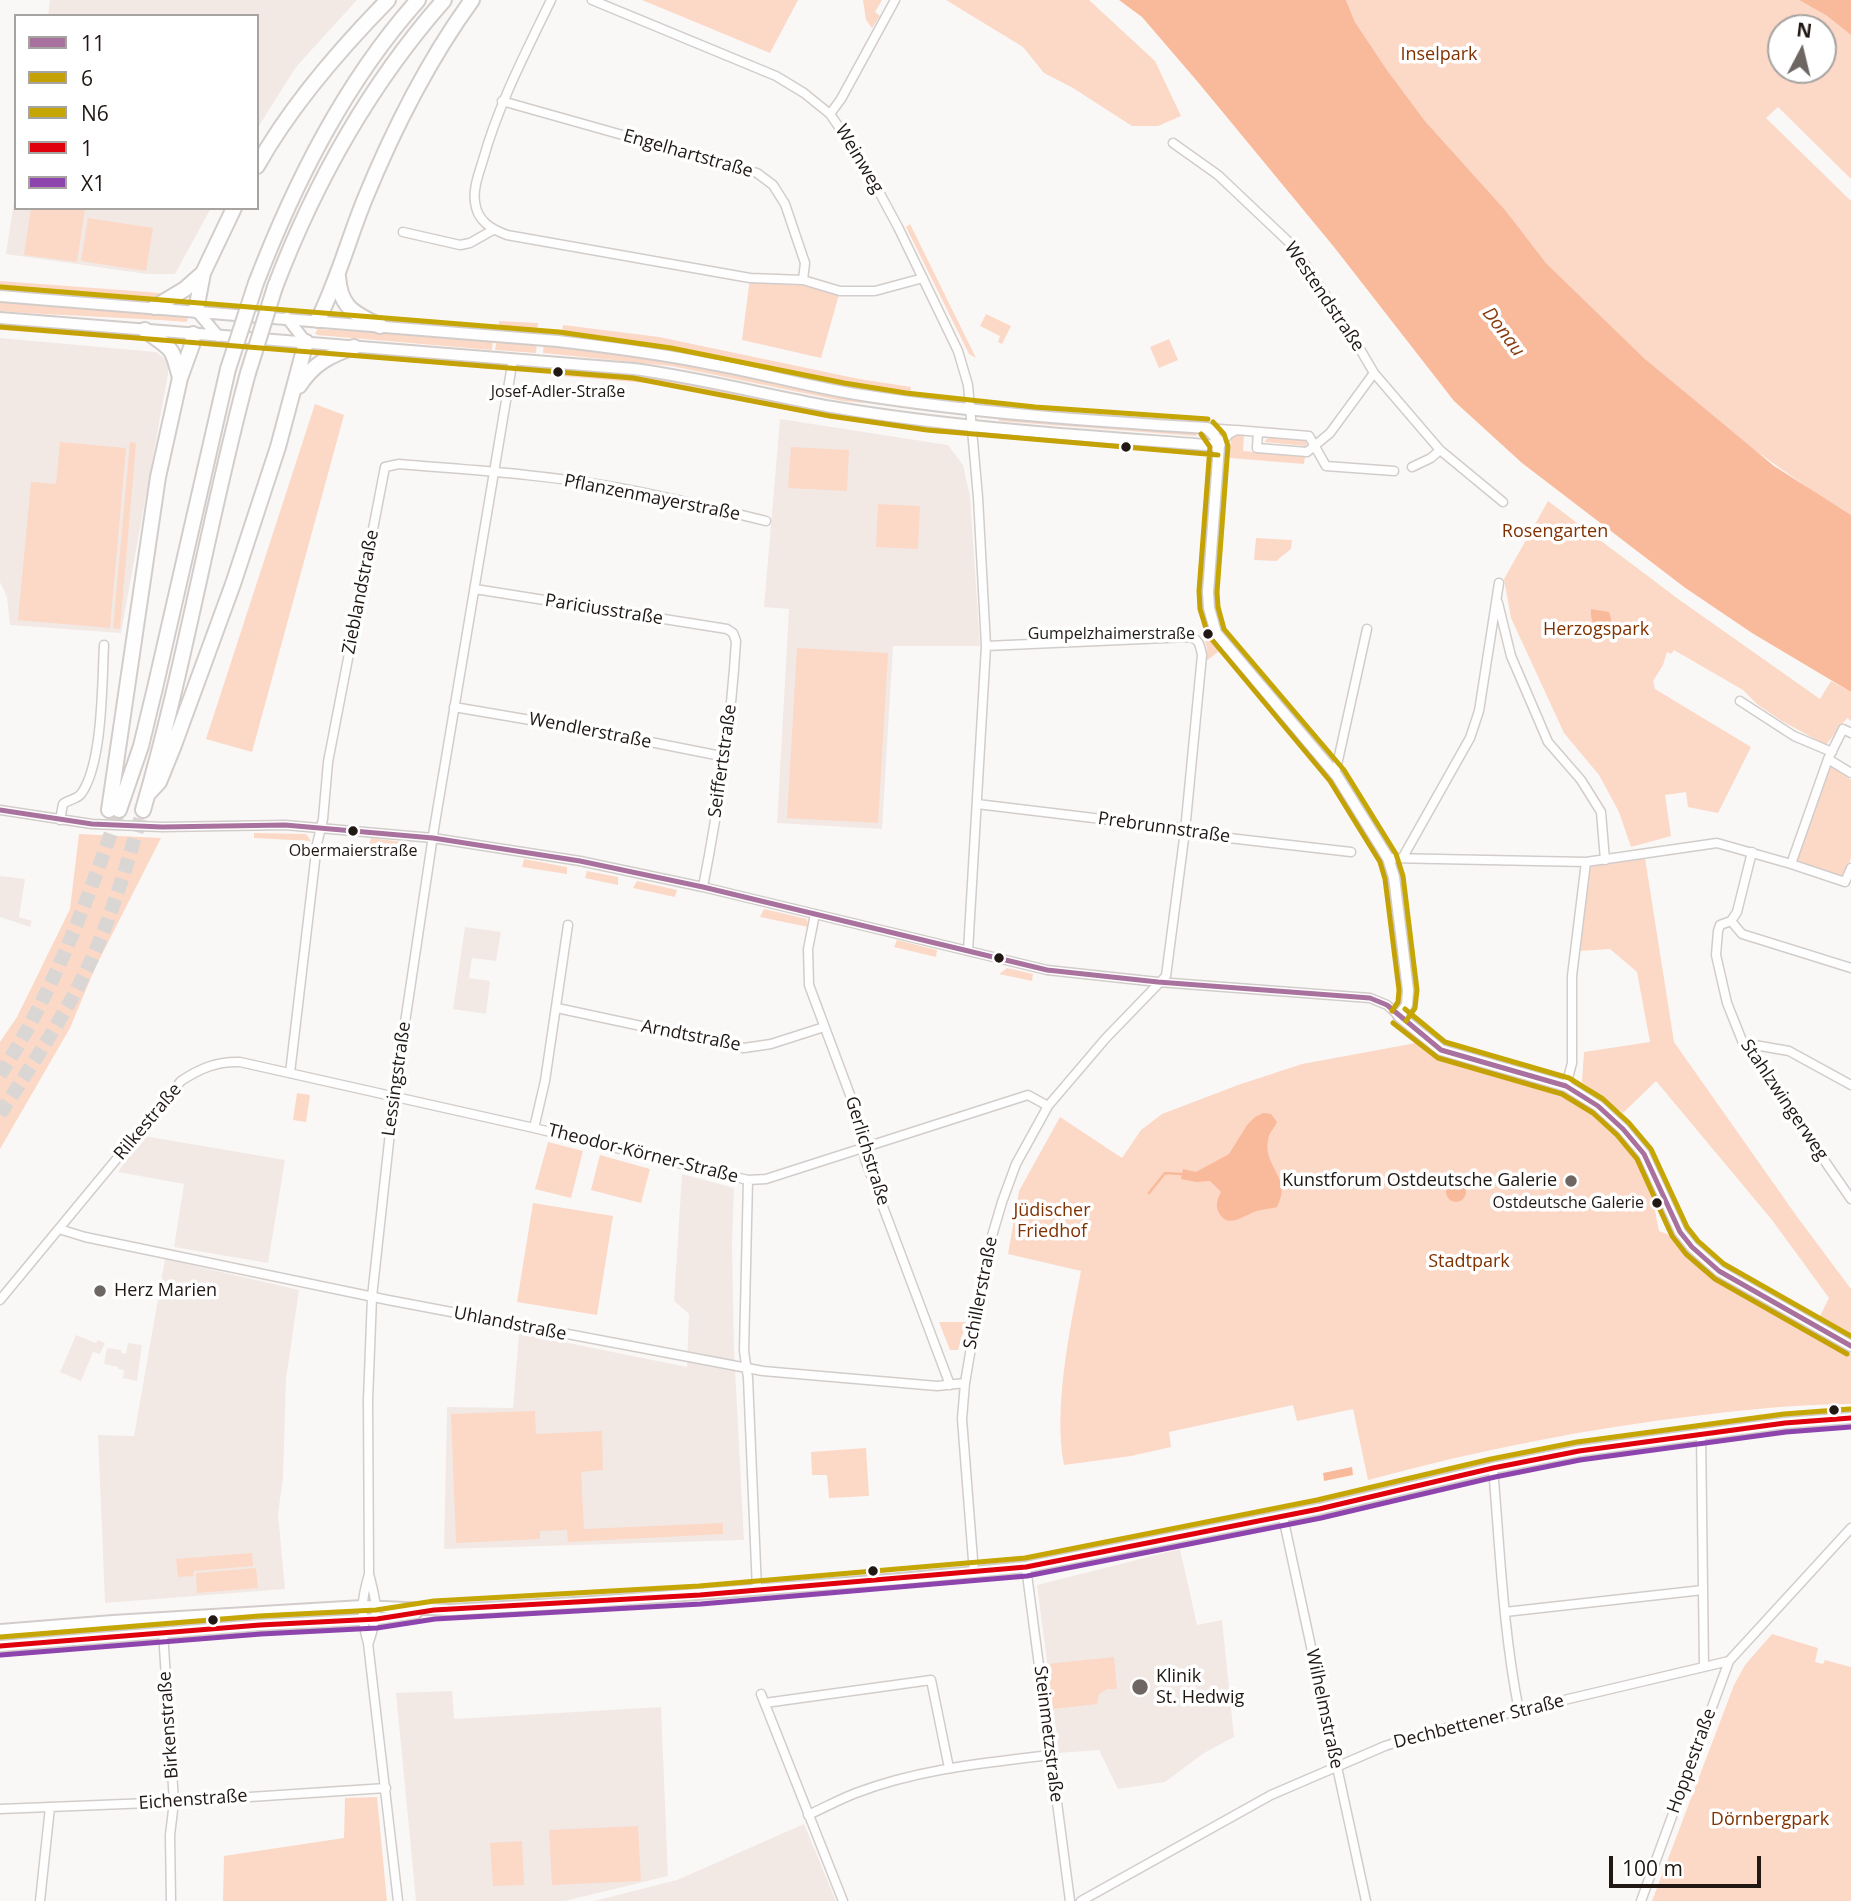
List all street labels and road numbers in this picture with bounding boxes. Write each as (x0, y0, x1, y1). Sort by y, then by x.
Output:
street label: Weinweg (830, 121, 888, 197)
street label: Engelhartstraße (621, 125, 755, 183)
street label: Westendstraße (1279, 238, 1369, 356)
street label: Pflanzenmayerstraße (562, 470, 742, 526)
street label: Zieblandstraße (338, 528, 384, 656)
street label: Pariciusstraße (543, 590, 665, 630)
street label: Seiffertstraße (704, 703, 742, 819)
street label: Wendlerstraße (527, 709, 653, 753)
street label: Prebrunnstraße (1096, 808, 1232, 848)
street label: Arndtstraße (639, 1016, 743, 1056)
street label: Lessingstraße (378, 1020, 416, 1138)
street label: Stahlzwingerweg (1736, 1036, 1832, 1164)
street label: Rilkestraße (110, 1079, 186, 1165)
street label: Gerlichstraße (840, 1094, 894, 1208)
street label: Theodor-Körner-Straße (546, 1120, 740, 1188)
street label: Schillerstraße (959, 1235, 1003, 1351)
street label: Uhlandstraße (452, 1302, 568, 1346)
street label: Wilhelmstraße (1301, 1647, 1347, 1771)
street label: Steinmetzstraße (1029, 1665, 1067, 1803)
street label: Birkenstraße (154, 1670, 184, 1780)
street label: Dechbettener Straße (1391, 1690, 1567, 1754)
street label: Hoppestraße (1663, 1706, 1721, 1816)
street label: Eichenstraße (138, 1785, 248, 1815)

